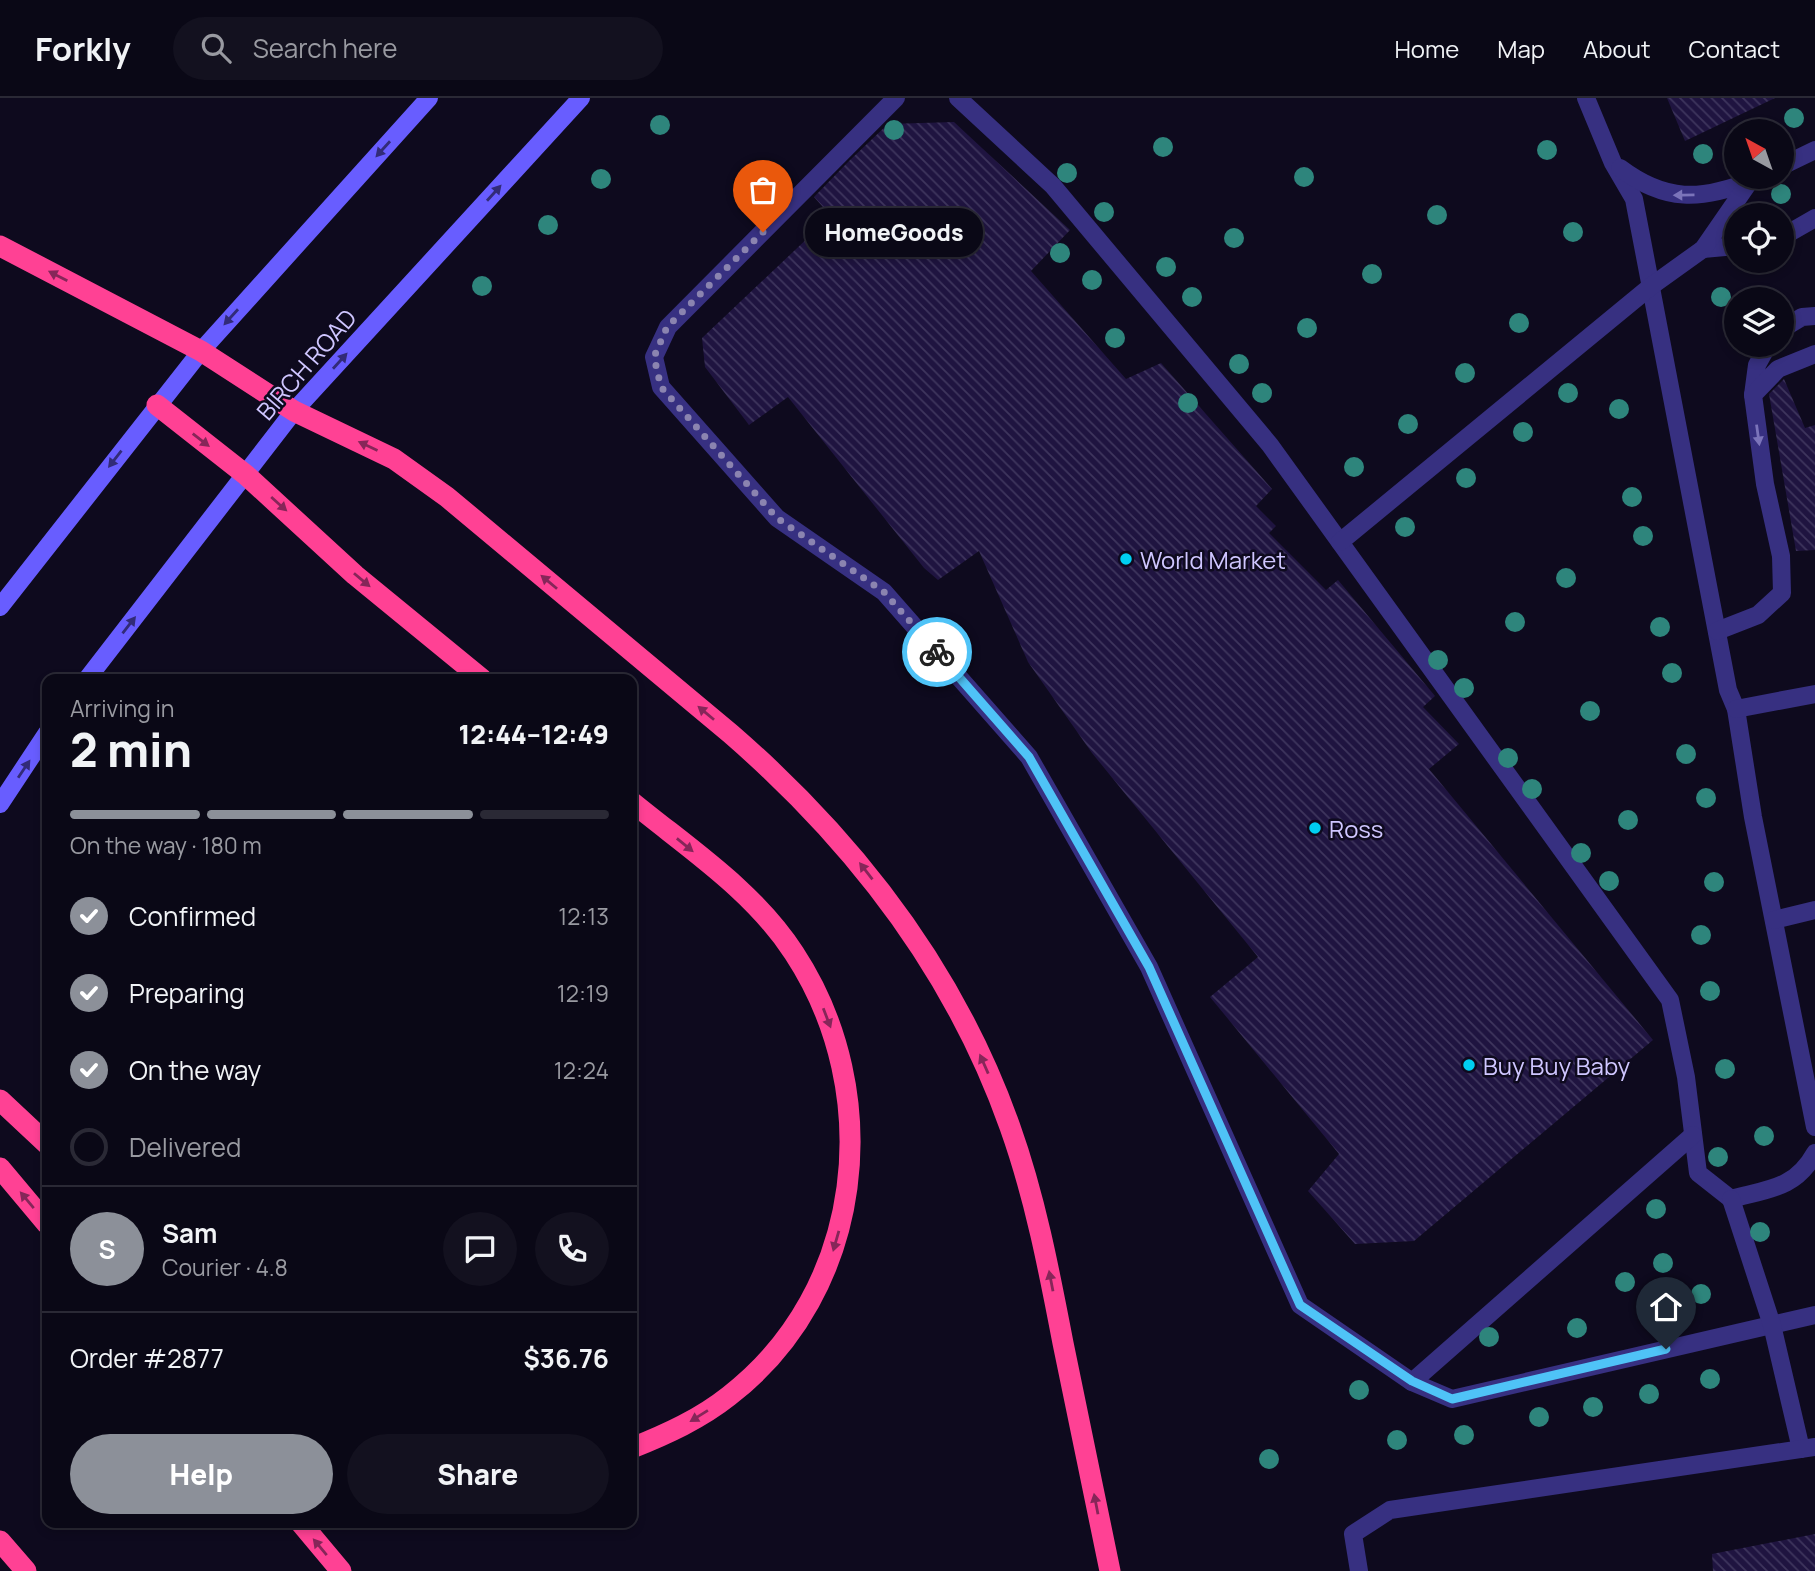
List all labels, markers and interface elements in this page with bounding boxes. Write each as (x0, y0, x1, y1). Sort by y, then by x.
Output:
search box (173, 17, 663, 80)
text: Forkly (35, 26, 131, 71)
icon: search (197, 29, 235, 67)
text: Search here (253, 30, 397, 66)
text: Home (1394, 32, 1459, 65)
text: Map (1497, 32, 1545, 65)
text: About (1583, 32, 1651, 65)
text: Contact (1689, 32, 1780, 65)
north arrow (1724, 119, 1794, 189)
map controls (1724, 119, 1794, 357)
one-way arrow (376, 140, 392, 157)
pin (733, 160, 793, 232)
icon: bag (744, 171, 782, 209)
one-way arrow (485, 185, 501, 202)
one-way arrow (1673, 189, 1695, 201)
button: locate (1724, 203, 1794, 273)
callout: HomeGoods (805, 208, 984, 256)
text: HomeGoods (825, 216, 963, 248)
one-way arrow (48, 270, 68, 281)
button: layers (1724, 287, 1794, 357)
street label: BIRCH ROAD (249, 301, 363, 427)
one-way arrow (223, 308, 239, 325)
one-way arrow (332, 352, 348, 370)
one-way arrow (1753, 425, 1764, 447)
one-way arrow (192, 433, 210, 448)
one-way arrow (358, 440, 378, 452)
one-way arrow (108, 450, 122, 468)
one-way arrow (270, 496, 287, 512)
place label: World Market (1140, 543, 1286, 576)
marker: World Market (1118, 551, 1134, 567)
one-way arrow (353, 572, 370, 587)
one-way arrow (541, 575, 558, 590)
one-way arrow (122, 616, 136, 634)
courier (902, 617, 972, 687)
icon: bike (918, 633, 956, 671)
text: Arriving in (70, 692, 175, 724)
one-way arrow (698, 706, 715, 721)
text: 12:44–12:49 (459, 716, 609, 752)
text: 2 min (70, 718, 192, 781)
one-way arrow (17, 759, 30, 779)
place label: Ross (1329, 812, 1383, 845)
marker: Ross (1307, 820, 1323, 836)
text: On the way · 180 m (70, 829, 262, 861)
one-way arrow (675, 837, 693, 852)
one-way arrow (858, 862, 873, 880)
icon: check (70, 897, 108, 935)
text: Confirmed (129, 898, 256, 934)
text: 12:13 (558, 900, 609, 932)
icon: check (70, 974, 108, 1012)
text: Preparing (129, 975, 245, 1011)
text: 12:19 (557, 977, 609, 1009)
one-way arrow (822, 1008, 833, 1029)
place label: Buy Buy Baby (1483, 1049, 1630, 1082)
icon: check (70, 1051, 108, 1089)
text: On the way (129, 1052, 261, 1088)
text: 12:24 (554, 1054, 609, 1086)
one-way arrow (978, 1054, 990, 1074)
marker: Buy Buy Baby (1461, 1057, 1477, 1073)
text: Delivered (129, 1129, 241, 1165)
one-way arrow (19, 1191, 35, 1209)
button: chat (443, 1212, 517, 1286)
button: phone (535, 1212, 609, 1286)
text: Sam (162, 1215, 217, 1251)
one-way arrow (830, 1230, 840, 1251)
text: S (98, 1231, 116, 1267)
text: Courier · 4.8 (162, 1251, 288, 1283)
one-way arrow (1045, 1270, 1056, 1292)
pin (1636, 1277, 1696, 1349)
icon: home (1647, 1288, 1685, 1326)
text: Order #2877 (70, 1340, 224, 1376)
text: $36.76 (523, 1340, 609, 1376)
one-way arrow (689, 1409, 709, 1422)
button: Help (70, 1434, 333, 1514)
button: Share (347, 1434, 609, 1514)
one-way arrow (1091, 1493, 1102, 1515)
one-way arrow (313, 1538, 328, 1555)

